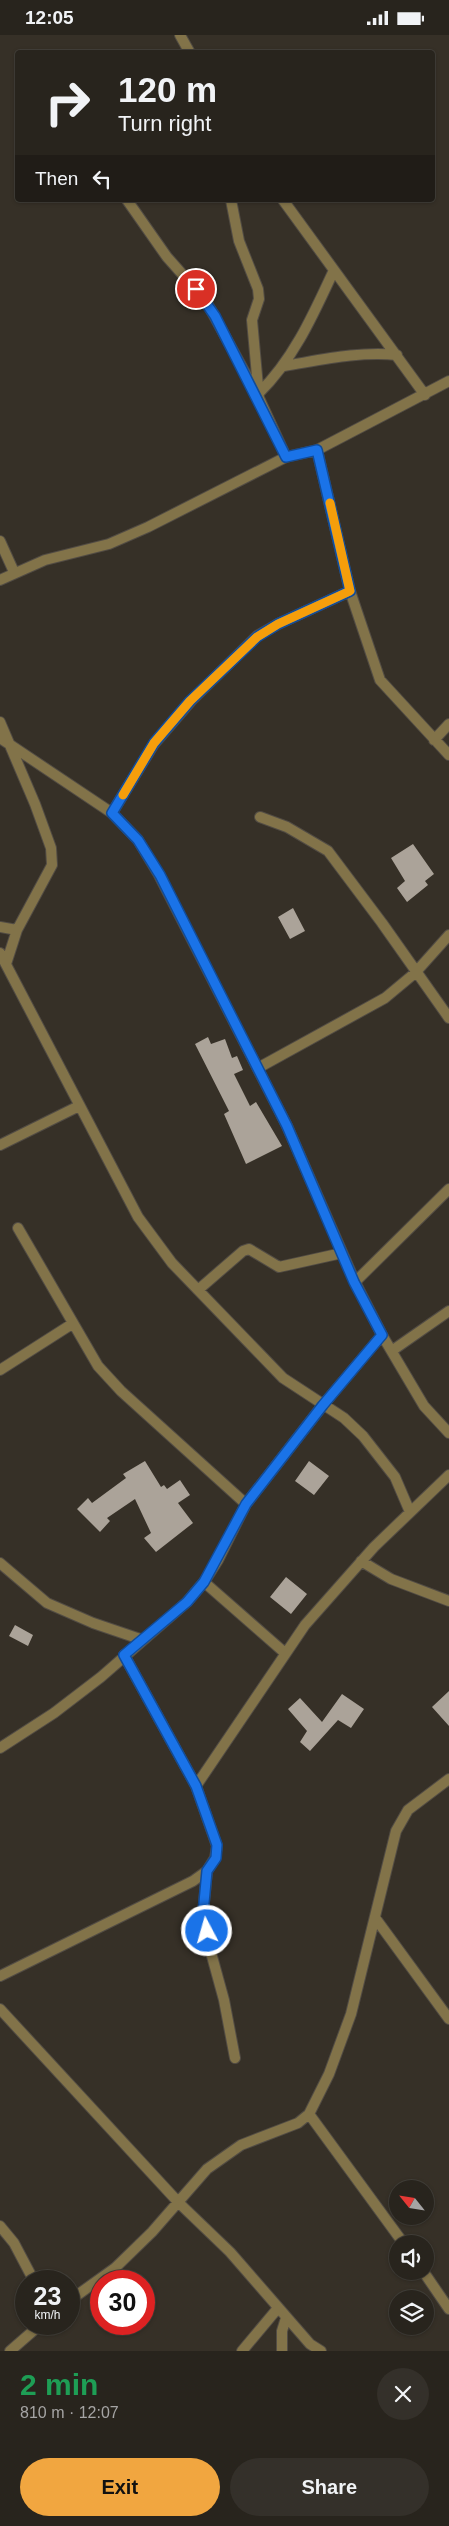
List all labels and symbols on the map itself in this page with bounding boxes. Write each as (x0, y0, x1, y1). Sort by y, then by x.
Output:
pin (175, 268, 217, 310)
position arrow (180, 1904, 232, 1956)
north arrow (389, 2180, 434, 2225)
speed limit sign: 30 (90, 2270, 155, 2335)

